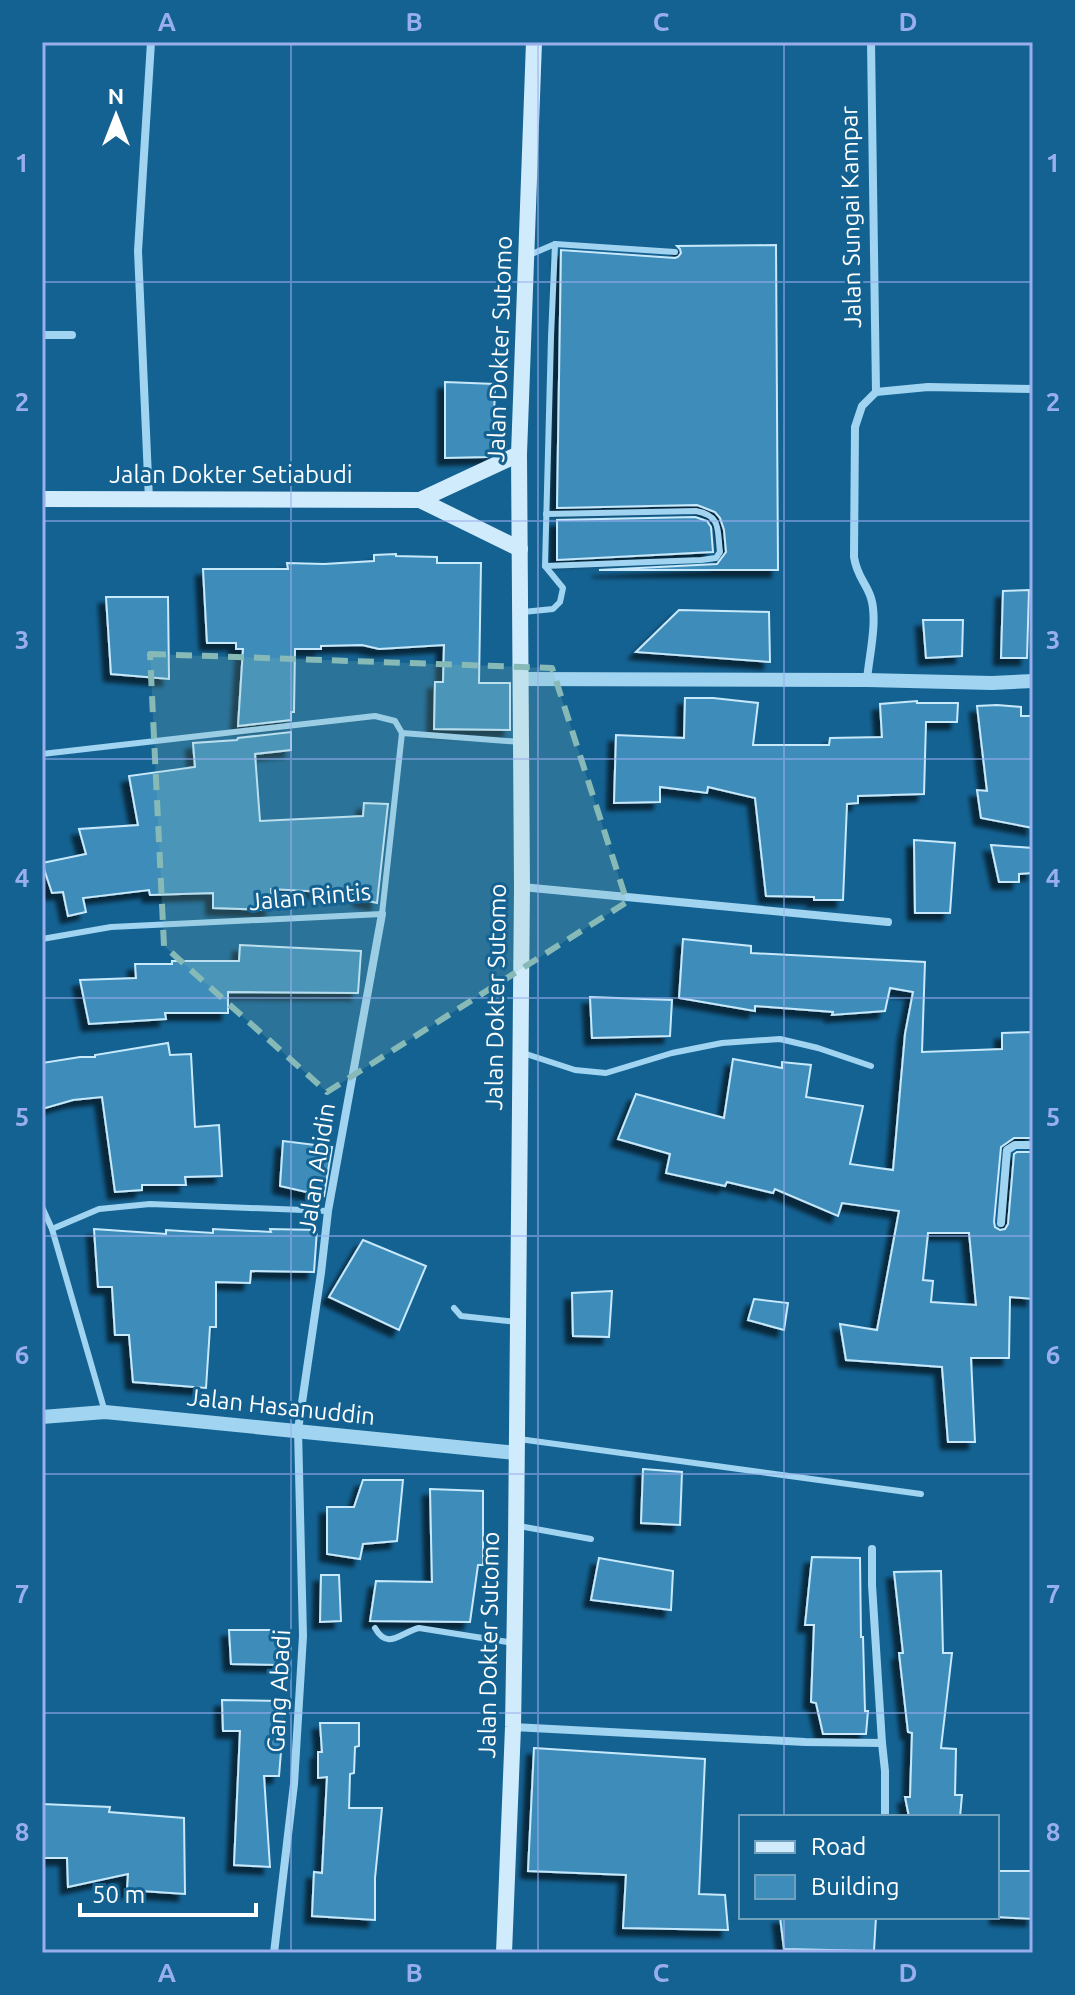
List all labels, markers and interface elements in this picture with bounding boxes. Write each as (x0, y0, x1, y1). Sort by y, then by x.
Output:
text: A (158, 7, 177, 36)
text: B (405, 7, 423, 36)
text: C (653, 7, 670, 36)
text: D (899, 7, 917, 36)
north arrow (76, 76, 156, 156)
text: N (108, 83, 124, 108)
street label: Jalan Sungai Kampar (835, 106, 866, 329)
text: 1 (15, 148, 29, 177)
text: 1 (1046, 148, 1060, 177)
street label: Jalan Dokter Sutomo (482, 235, 517, 463)
text: 2 (15, 387, 29, 416)
text: 2 (1046, 387, 1060, 416)
street label: Jalan Dokter Setiabudi (109, 461, 353, 488)
text: 3 (15, 625, 29, 654)
text: 3 (1046, 625, 1060, 654)
text: 4 (15, 863, 29, 892)
text: 4 (1046, 863, 1060, 892)
street label: Jalan Rintis (248, 878, 372, 915)
street label: Jalan Dokter Sutomo (480, 883, 511, 1111)
street label: Jalan Abidin (293, 1101, 340, 1235)
text: 5 (15, 1102, 29, 1131)
text: 5 (1046, 1102, 1060, 1131)
text: 6 (15, 1340, 29, 1369)
text: 6 (1046, 1340, 1060, 1369)
street label: Jalan Hasanuddin (186, 1383, 376, 1430)
street label: Jalan Dokter Sutomo (473, 1531, 504, 1759)
text: 7 (15, 1579, 29, 1608)
text: 7 (1046, 1579, 1060, 1608)
street label: Gang Abadi (262, 1629, 295, 1753)
legend (739, 1815, 999, 1919)
text: 8 (15, 1817, 29, 1846)
text: 8 (1046, 1817, 1060, 1846)
text: Road (811, 1833, 866, 1860)
scale bar (80, 1867, 256, 1917)
text: Building (811, 1873, 899, 1900)
text: 50 m (92, 1881, 145, 1908)
text: A (158, 1958, 177, 1987)
text: B (405, 1958, 423, 1987)
text: C (653, 1958, 670, 1987)
text: D (899, 1958, 917, 1987)

